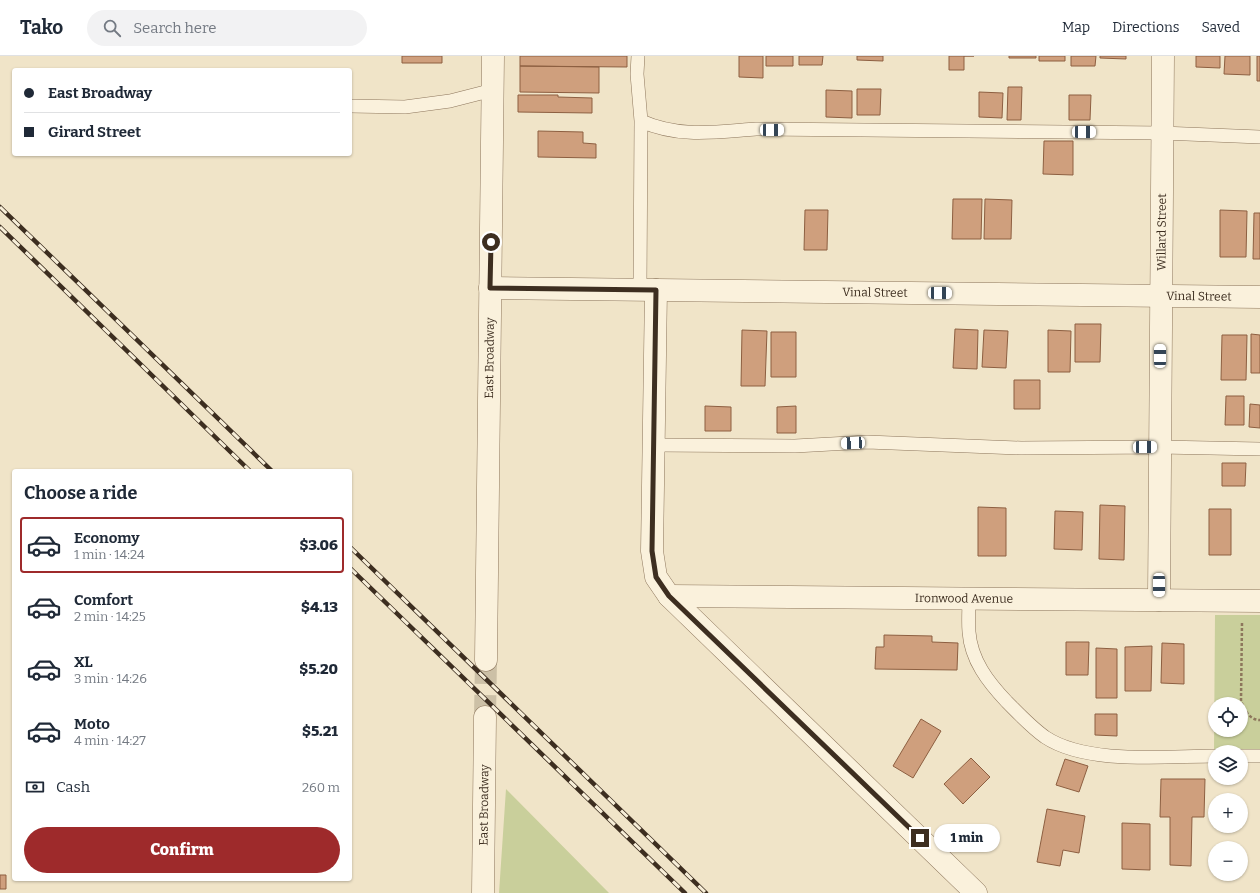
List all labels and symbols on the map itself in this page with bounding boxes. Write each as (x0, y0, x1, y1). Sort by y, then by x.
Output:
car (760, 124, 784, 136)
car (1072, 126, 1096, 138)
street label: Willard Street (1154, 193, 1169, 271)
route start (482, 233, 500, 251)
street label: Vinal Street (842, 285, 908, 300)
car (928, 287, 952, 299)
street label: Vinal Street (1166, 289, 1232, 304)
street label: East Broadway (482, 317, 497, 399)
car (1154, 344, 1166, 368)
car (841, 436, 865, 450)
car (1133, 441, 1157, 453)
car (1153, 573, 1165, 597)
street label: Ironwood Avenue (915, 591, 1013, 606)
street label: East Broadway (477, 764, 491, 846)
callout: 1 min (934, 824, 1000, 852)
route end (911, 829, 929, 847)

